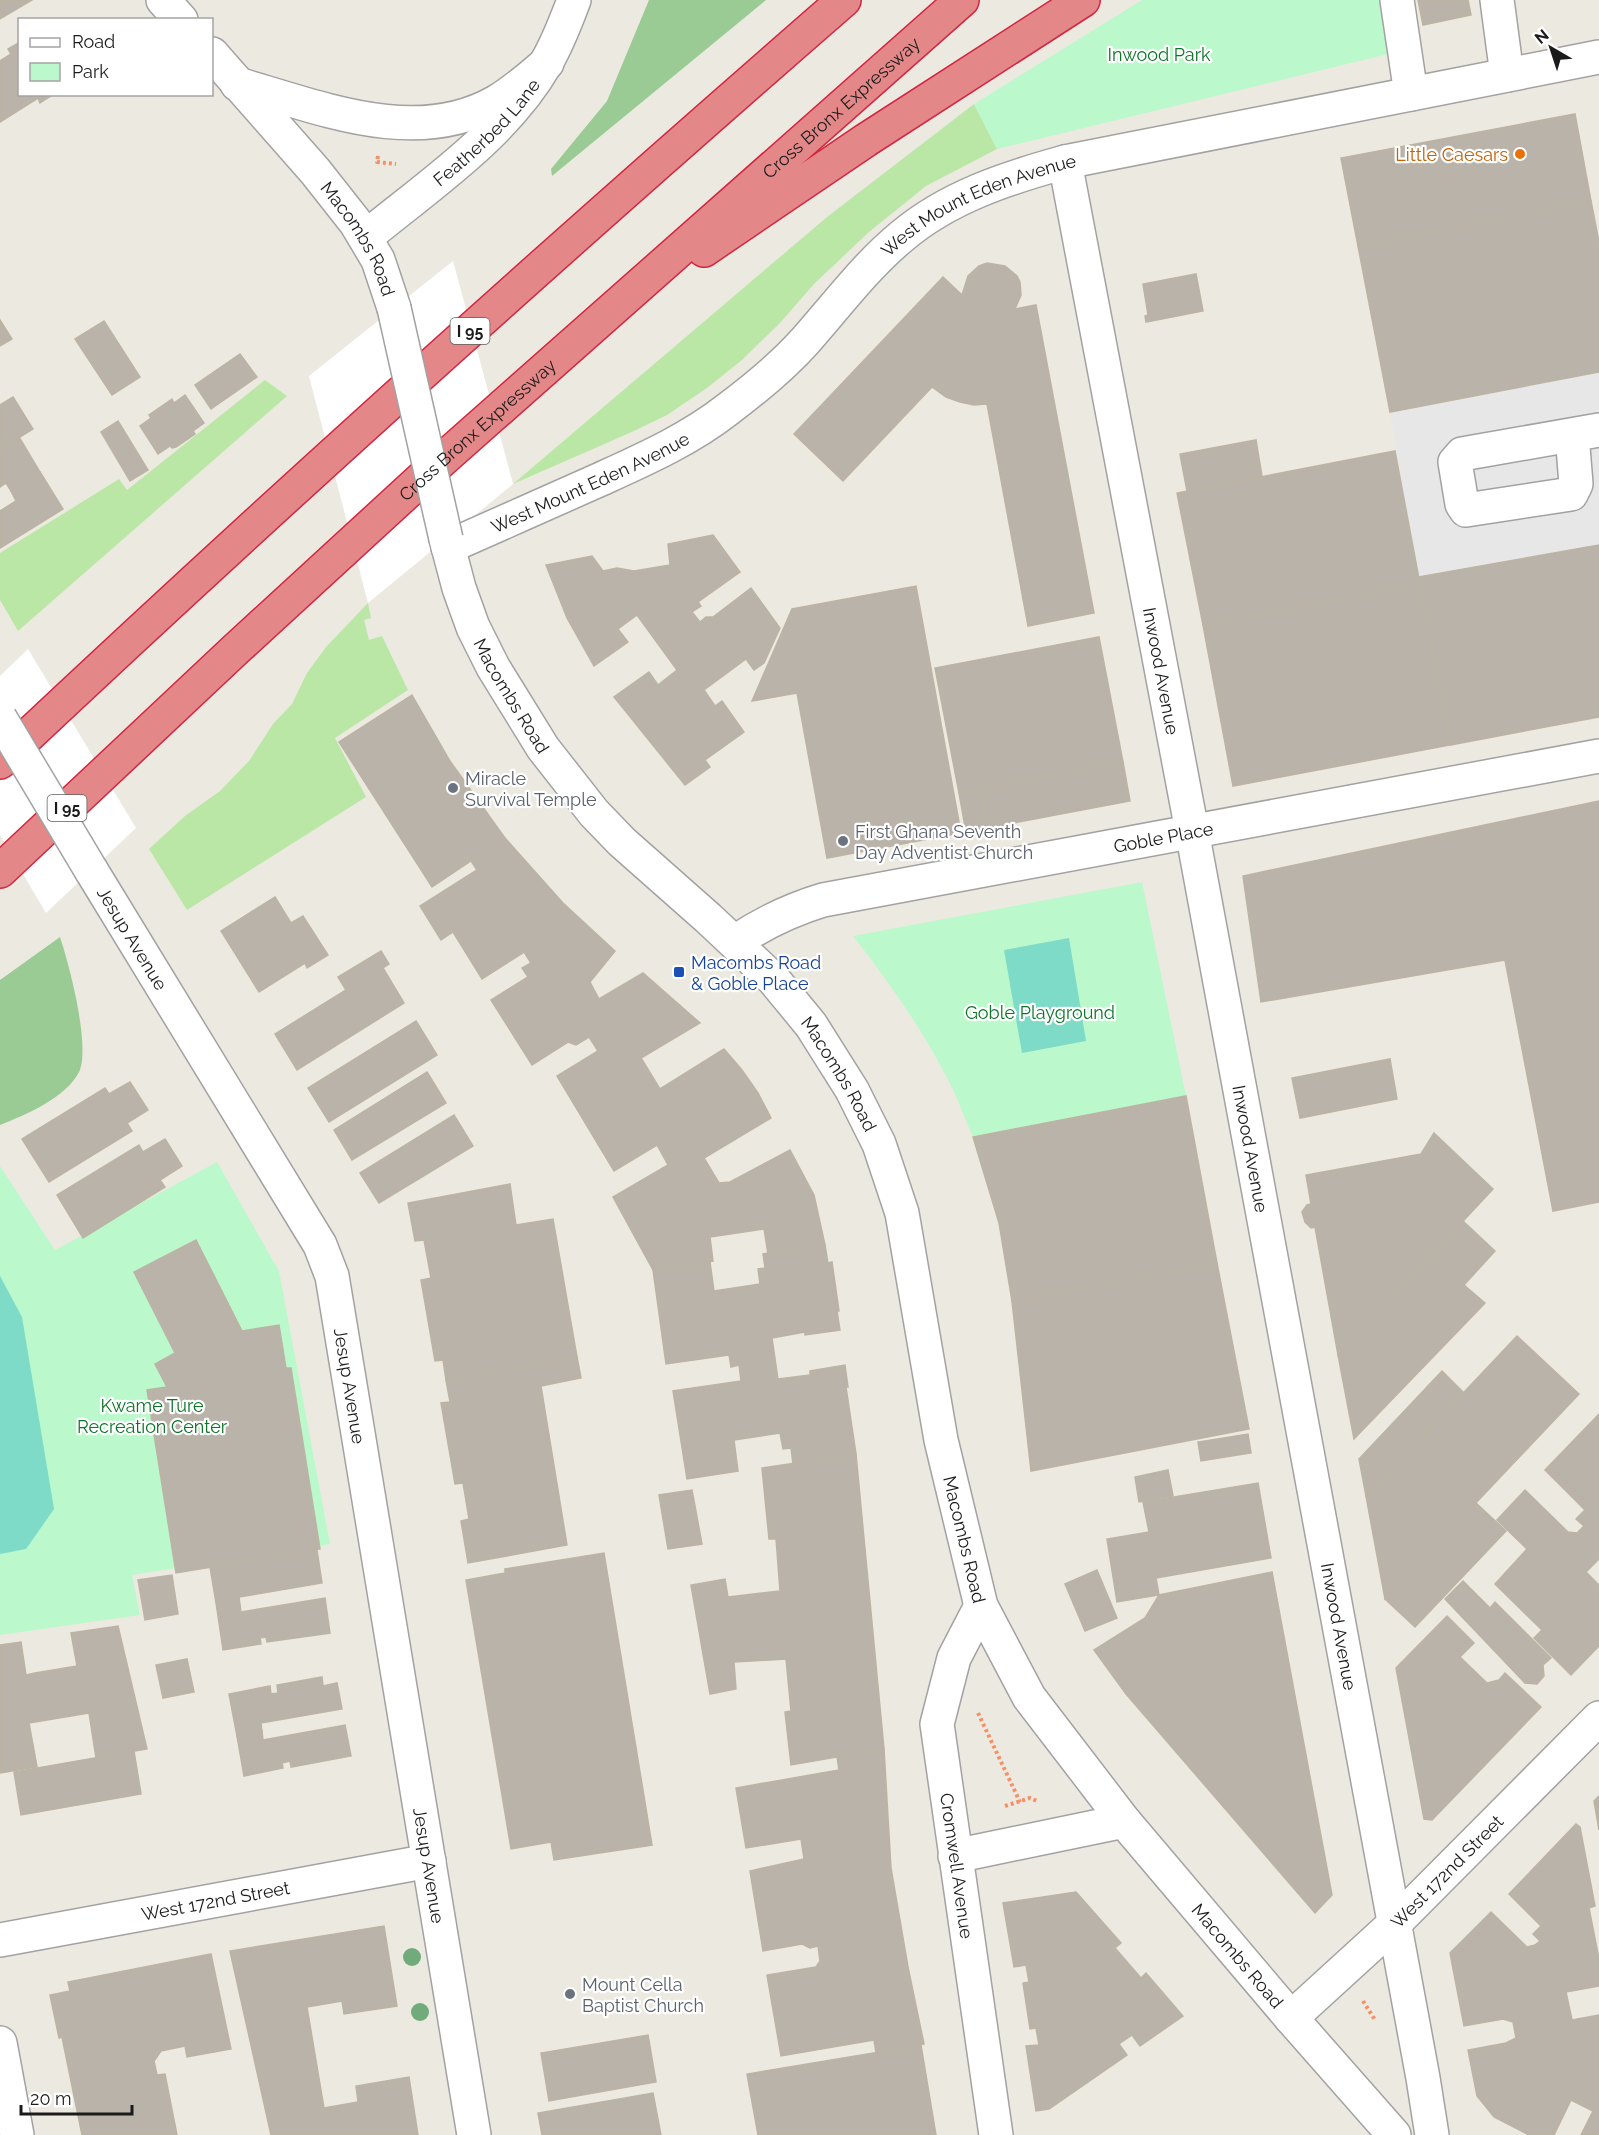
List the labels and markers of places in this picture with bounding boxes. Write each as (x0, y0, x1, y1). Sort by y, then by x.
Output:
place label: Little Caesars (1395, 144, 1508, 165)
marker: Little Caesars (1513, 147, 1527, 161)
place label: Miracle Survival Temple (465, 768, 597, 810)
marker: Miracle Survival Temple (446, 781, 460, 795)
place label: First Ghana Seventh Day Adventist Church (855, 821, 1033, 863)
marker: First Ghana Seventh Day Adventist Church (836, 834, 850, 848)
place label: Macombs Road & Goble Place (691, 952, 821, 994)
marker: Macombs Road & Goble Place (672, 965, 686, 979)
place label: Mount Cella Baptist Church (582, 1974, 704, 2016)
marker: Mount Cella Baptist Church (563, 1987, 577, 2001)

